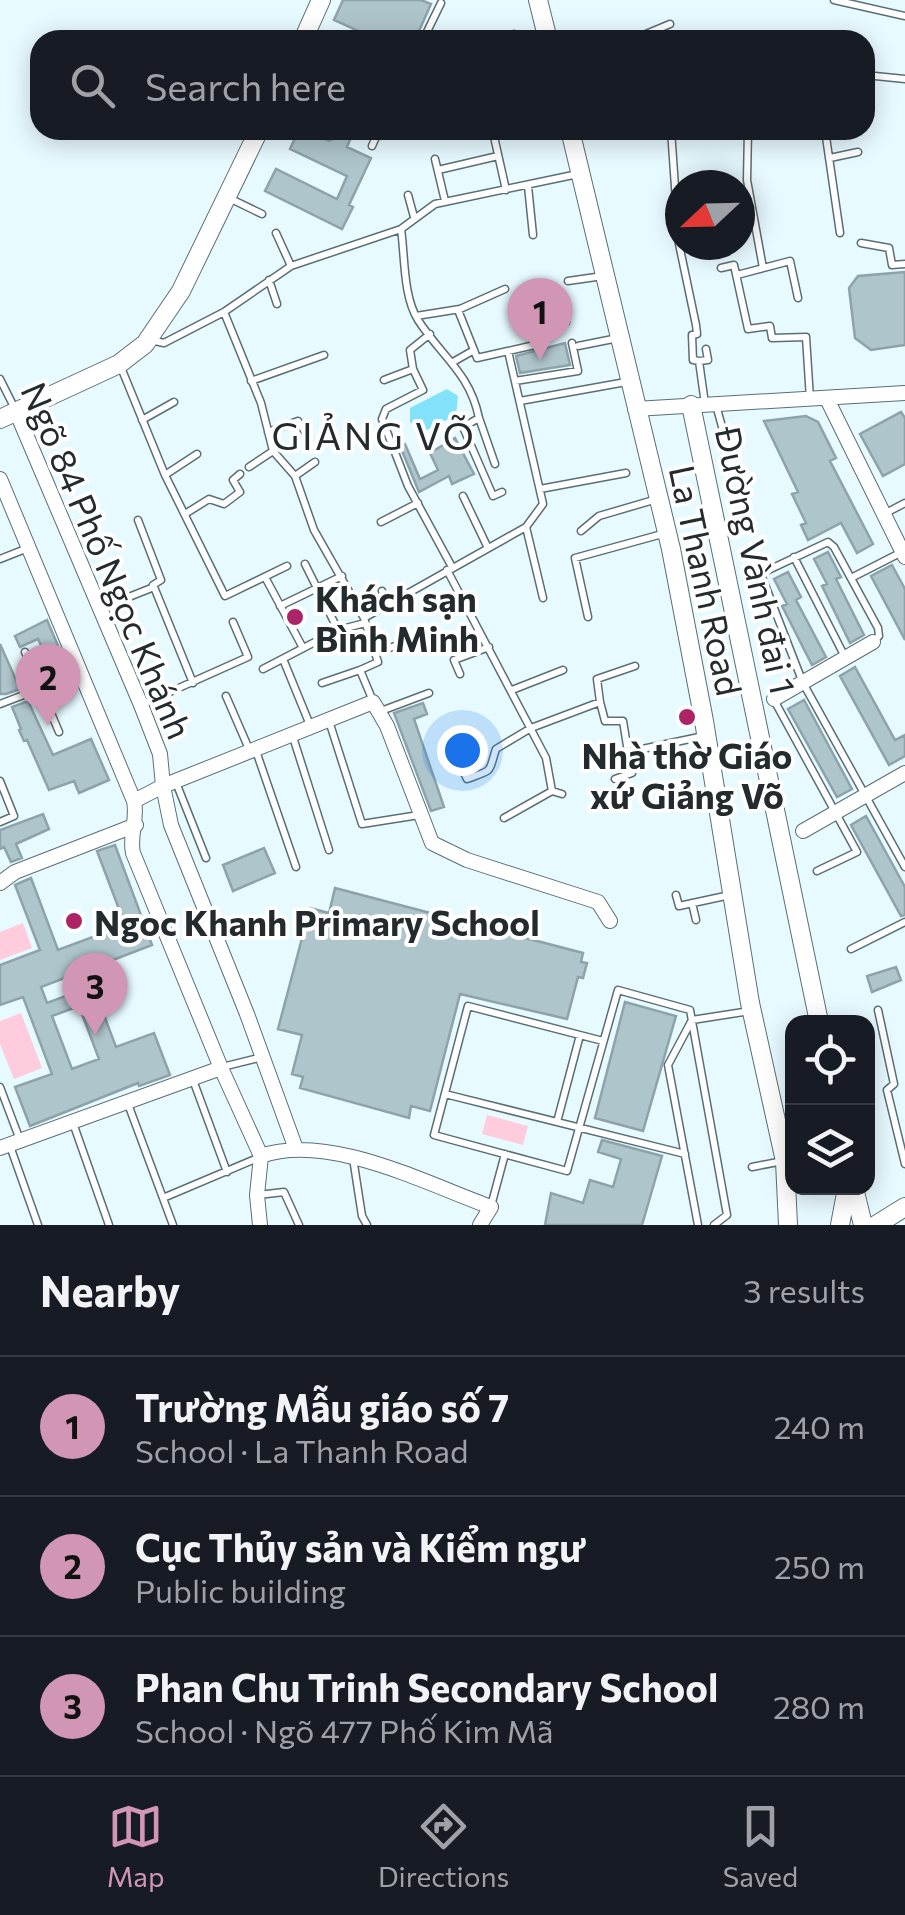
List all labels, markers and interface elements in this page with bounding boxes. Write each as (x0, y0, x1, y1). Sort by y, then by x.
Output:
search box (30, 30, 875, 140)
icon: search (65, 58, 120, 113)
text: Search here (145, 62, 346, 109)
north arrow (665, 170, 755, 260)
pin: 1 (508, 278, 572, 360)
street label: Ngõ 84 Phố Ngọc Khánh (13, 375, 203, 745)
district label: GIẢNG VÕ (272, 411, 476, 458)
street label: Đường Vành đai 1 (707, 421, 806, 698)
street label: La Thanh Road (662, 461, 752, 699)
place label: Khách sạn Bình Minh (315, 576, 479, 659)
marker: Khách sạn Bình Minh (284, 606, 306, 628)
pin: 2 (15, 644, 80, 726)
marker: Nhà thờ Giáo xứ Giảng Võ (676, 706, 698, 728)
your location (437, 725, 488, 776)
place label: Nhà thờ Giáo xứ Giảng Võ (581, 733, 793, 816)
place label: Ngoc Khanh Primary School (94, 900, 540, 943)
marker: Ngoc Khanh Primary School (63, 910, 85, 932)
pin: 3 (62, 952, 128, 1035)
map controls (785, 1015, 875, 1195)
button: locate (785, 1015, 875, 1105)
button: layers (785, 1105, 875, 1195)
text: Nearby (40, 1264, 180, 1316)
text: 3 results (743, 1270, 865, 1310)
text: Trường Mẫu giáo số 7 (135, 1383, 509, 1430)
text: 1 (65, 1406, 80, 1446)
text: 240 m (774, 1406, 865, 1446)
text: School · La Thanh Road (135, 1430, 468, 1470)
text: Cục Thủy sản và Kiểm ngư (135, 1523, 586, 1570)
text: 2 (63, 1546, 82, 1586)
text: 250 m (774, 1546, 865, 1586)
text: Public building (135, 1570, 346, 1610)
text: Phan Chu Trinh Secondary School (135, 1663, 718, 1710)
text: 3 (63, 1686, 82, 1726)
text: 280 m (773, 1686, 865, 1726)
text: School · Ngõ 477 Phố Kim Mã (135, 1710, 553, 1750)
tab: Map (107, 1799, 164, 1893)
tab: Directions (378, 1799, 509, 1893)
tab: Saved (723, 1799, 798, 1893)

